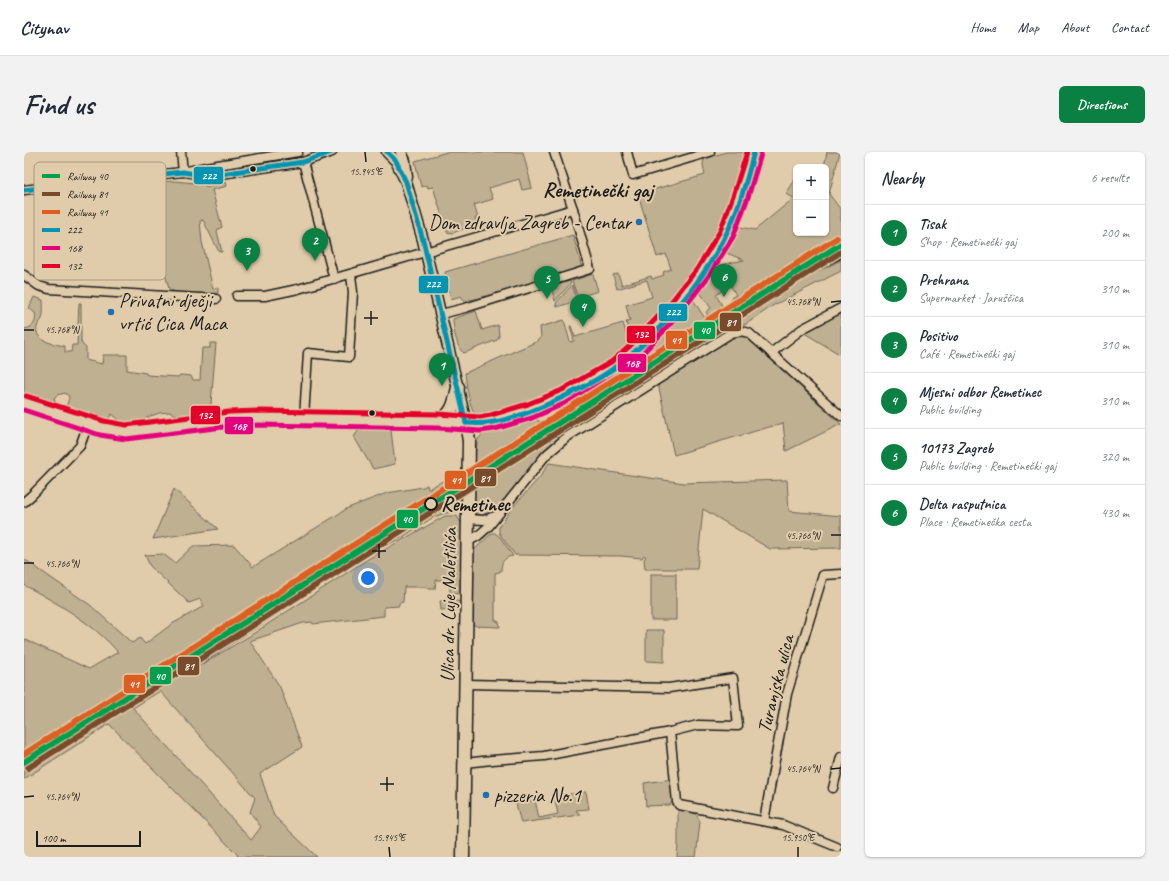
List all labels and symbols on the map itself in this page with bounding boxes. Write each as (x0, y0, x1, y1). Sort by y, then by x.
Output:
legend (34, 162, 166, 280)
unlabelled marker (248, 164, 258, 174)
text: 15.945°E (350, 165, 384, 178)
line badge: 222 (193, 166, 224, 185)
text: Railway 40 (67, 169, 109, 183)
text: 222 (202, 169, 217, 183)
district label: Remetinečki gaj (543, 177, 656, 203)
text: Railway 81 (67, 187, 109, 201)
text: Railway 41 (67, 205, 109, 219)
place label: Dom zdravlja Zagreb - Centar (428, 210, 633, 235)
marker: Dom zdravlja Zagreb - Centar (634, 217, 644, 227)
text: 222 (67, 223, 83, 237)
pin: 2 (302, 228, 328, 261)
pin: 3 (234, 238, 260, 271)
text: 168 (67, 241, 83, 255)
text: 132 (67, 259, 83, 273)
pin: 6 (711, 264, 737, 297)
pin: 5 (534, 266, 560, 299)
line badge: 222 (418, 275, 449, 294)
text: 222 (426, 277, 441, 291)
place label: Privatni dječji vrtić Cica Maca (119, 288, 228, 336)
pin: 4 (570, 294, 596, 327)
text: 45.768°N (786, 295, 822, 308)
line badge: 222 (658, 303, 688, 322)
text: 222 (666, 305, 681, 319)
marker: Privatni dječji vrtić Cica Maca (106, 307, 116, 317)
line badge: 81 (719, 312, 742, 332)
text: 81 (726, 315, 737, 329)
line badge: 40 (693, 321, 716, 340)
text: 45.768°N (45, 323, 81, 336)
text: 40 (700, 323, 711, 337)
line badge: 132 (626, 325, 656, 344)
text: 132 (634, 327, 649, 341)
line badge: 41 (665, 330, 688, 350)
text: 41 (671, 333, 682, 347)
pin: 1 (429, 353, 455, 386)
line badge: 168 (617, 353, 647, 373)
text: 168 (624, 356, 642, 370)
line badge: 132 (190, 405, 221, 425)
text: 132 (198, 408, 213, 422)
unlabelled marker (367, 408, 377, 418)
line badge: 168 (224, 416, 254, 435)
text: 168 (231, 419, 249, 433)
line badge: 81 (474, 468, 497, 487)
line badge: 41 (444, 470, 467, 490)
text: 81 (480, 471, 491, 485)
text: 41 (451, 473, 462, 487)
place label: Remetinec (441, 492, 512, 517)
marker: Remetinec (424, 497, 438, 511)
line badge: 40 (396, 509, 419, 529)
text: 40 (402, 512, 413, 526)
street label: Ulica dr. Luje Naletilića (435, 526, 462, 682)
text: 45.766°N (786, 529, 822, 542)
text: 45.766°N (45, 557, 81, 570)
your location (358, 568, 378, 588)
street label: Turanjska ulica (751, 631, 800, 736)
line badge: 81 (177, 656, 200, 676)
text: 81 (184, 659, 195, 673)
line badge: 40 (149, 666, 172, 685)
text: 40 (155, 669, 166, 683)
line badge: 41 (123, 674, 146, 694)
text: 41 (129, 677, 140, 691)
text: 45.764°N (786, 762, 822, 775)
place label: pizzeria No.1 (494, 783, 582, 808)
text: 45.764°N (45, 790, 81, 803)
marker: pizzeria No.1 (481, 790, 491, 800)
scale bar (36, 829, 141, 848)
text: 15.945°E (373, 831, 407, 844)
text: 15.950°E (782, 831, 816, 844)

